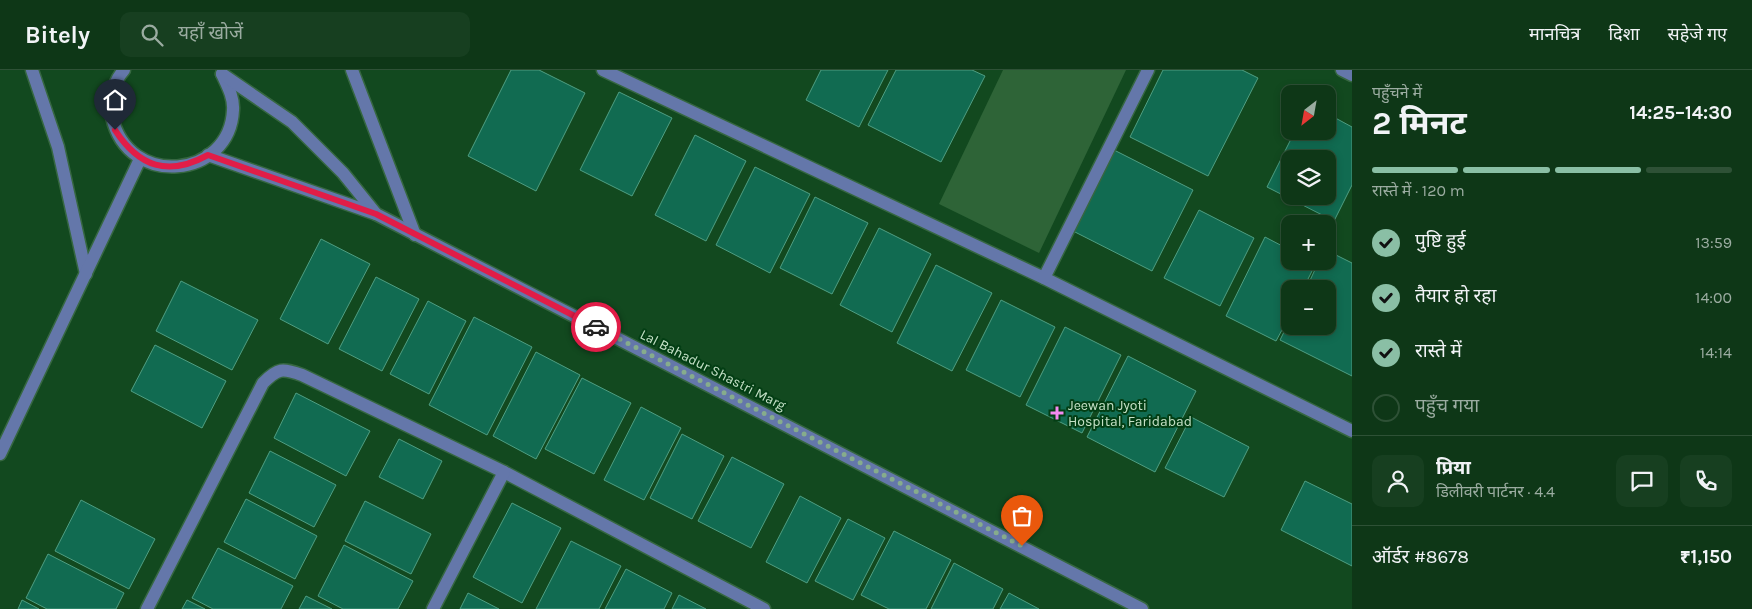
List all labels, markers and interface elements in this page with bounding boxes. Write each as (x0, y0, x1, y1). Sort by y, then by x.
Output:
search box (120, 12, 470, 57)
text: Bitely (25, 21, 90, 49)
icon: search (138, 21, 166, 49)
text: यहाँ खोजें (178, 22, 243, 44)
text: मानचित्र (1529, 23, 1580, 45)
text: दिशा (1608, 23, 1640, 45)
text: सहेजे गए (1668, 23, 1727, 45)
pin (94, 79, 136, 130)
text: पहुँचने में (1372, 83, 1422, 102)
north arrow (1281, 85, 1336, 140)
map controls (1281, 85, 1336, 335)
icon: home (101, 86, 129, 114)
text: 14:25–14:30 (1629, 102, 1732, 124)
text: 2 मिनट (1372, 105, 1467, 142)
button: layers (1281, 150, 1336, 205)
text: रास्ते में · 120 m (1372, 181, 1465, 200)
button: + (1281, 215, 1336, 270)
icon: check (1372, 229, 1400, 257)
text: पुष्टि हुई (1415, 230, 1466, 252)
text: 13:59 (1695, 233, 1732, 252)
button: − (1281, 280, 1336, 335)
icon: check (1372, 284, 1400, 312)
text: तैयार हो रहा (1415, 285, 1496, 307)
text: 14:00 (1695, 288, 1732, 307)
courier (571, 302, 621, 352)
icon: car (582, 313, 610, 341)
street label: Lal Bahadur Shastri Marg (637, 326, 789, 414)
icon: check (1372, 339, 1400, 367)
text: रास्ते में (1415, 340, 1462, 362)
text: 14:14 (1700, 343, 1732, 362)
text: पहुँच गया (1415, 395, 1479, 417)
place label: Jeewan Jyoti Hospital, Faridabad (1068, 397, 1192, 430)
marker: Jeewan Jyoti Hospital, Faridabad (1050, 406, 1064, 420)
button: person (1372, 455, 1424, 507)
button: chat (1616, 455, 1668, 507)
button: phone (1680, 455, 1732, 507)
text: प्रिया (1436, 457, 1471, 479)
text: डिलीवरी पार्टनर · 4.4 (1436, 482, 1555, 501)
pin (1001, 495, 1043, 546)
icon: bag (1008, 502, 1036, 530)
text: ऑर्डर #8678 (1372, 546, 1469, 568)
text: ₹1,150 (1680, 546, 1732, 568)

